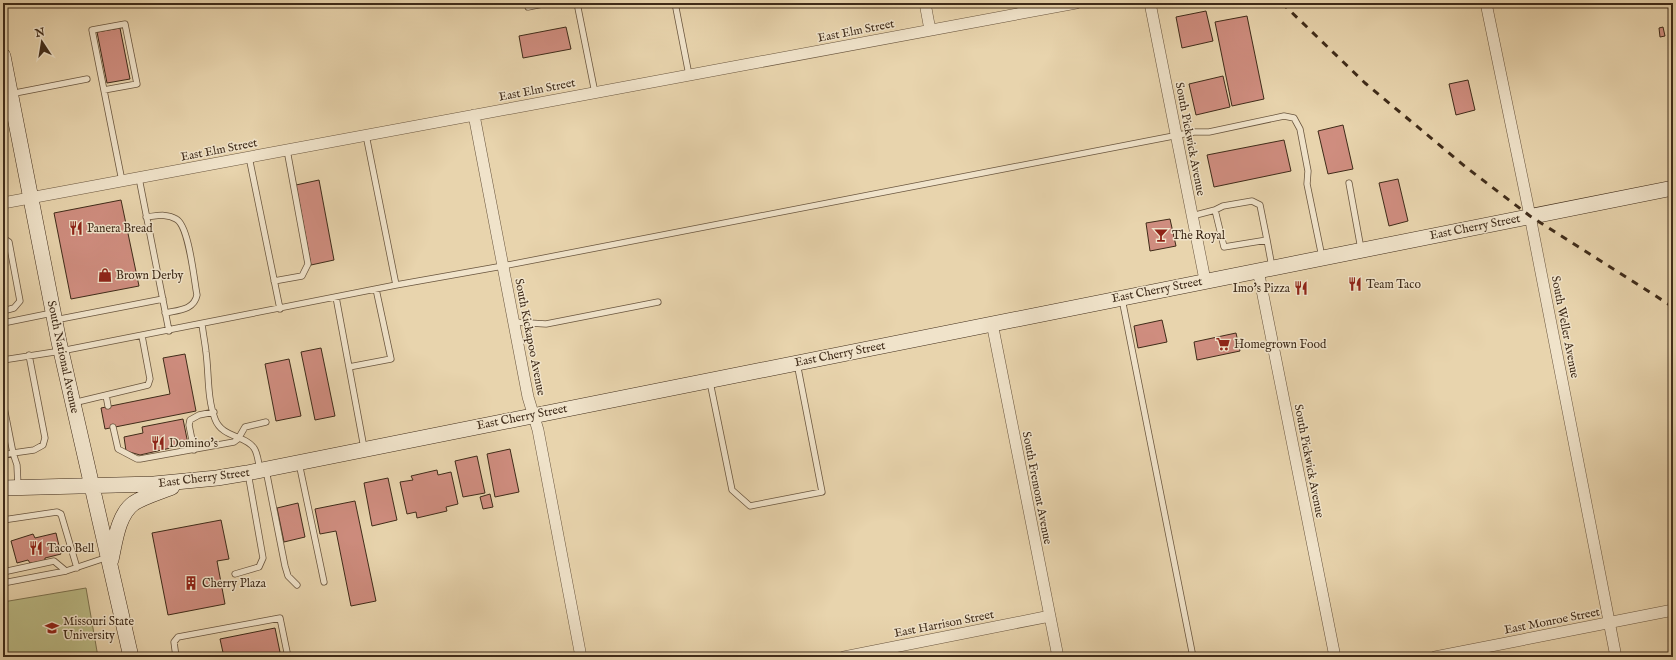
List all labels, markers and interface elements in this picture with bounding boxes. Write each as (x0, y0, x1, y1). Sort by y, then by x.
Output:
street label: East Elm Street (816, 16, 896, 46)
north arrow (22, 22, 62, 62)
text: N (33, 25, 47, 41)
street label: East Elm Street (497, 75, 577, 105)
street label: South Pickwick Avenue (1172, 81, 1208, 198)
street label: East Elm Street (179, 135, 259, 165)
street label: East Cherry Street (1428, 211, 1522, 243)
restaurant icon: Panera Bread (68, 220, 84, 236)
place label: Panera Bread (87, 221, 153, 236)
bar icon: The Royal (1153, 227, 1169, 243)
place label: The Royal (1172, 228, 1226, 243)
shop icon: Brown Derby (97, 267, 113, 283)
place label: Brown Derby (116, 268, 183, 283)
street label: East Cherry Street (1110, 274, 1204, 306)
street label: South Weller Avenue (1548, 275, 1582, 380)
restaurant icon: Team Taco (1347, 276, 1363, 292)
street label: South Kickapoo Avenue (510, 277, 549, 398)
place label: Team Taco (1366, 277, 1421, 292)
restaurant icon: Imo's Pizza (1293, 280, 1309, 296)
place label: Imo's Pizza (1233, 281, 1291, 296)
street label: South National Avenue (44, 299, 82, 415)
supermarket icon: Homegrown Food (1215, 336, 1231, 352)
place label: Homegrown Food (1234, 337, 1327, 352)
street label: East Cherry Street (793, 338, 887, 370)
street label: East Cherry Street (475, 401, 569, 433)
street label: South Pickwick Avenue (1291, 403, 1327, 520)
street label: South Fremont Avenue (1019, 430, 1055, 546)
restaurant icon: Domino's (150, 435, 166, 451)
place label: Domino's (169, 436, 218, 451)
street label: East Cherry Street (157, 465, 251, 491)
restaurant icon: Taco Bell (28, 540, 44, 556)
place label: Taco Bell (47, 541, 95, 556)
building icon: Cherry Plaza (183, 575, 199, 591)
place label: Cherry Plaza (202, 576, 267, 591)
street label: East Monroe Street (1503, 604, 1601, 638)
street label: East Harrison Street (893, 607, 995, 641)
place label: Missouri State University (63, 614, 134, 643)
school or university icon: Missouri State University (44, 620, 60, 636)

